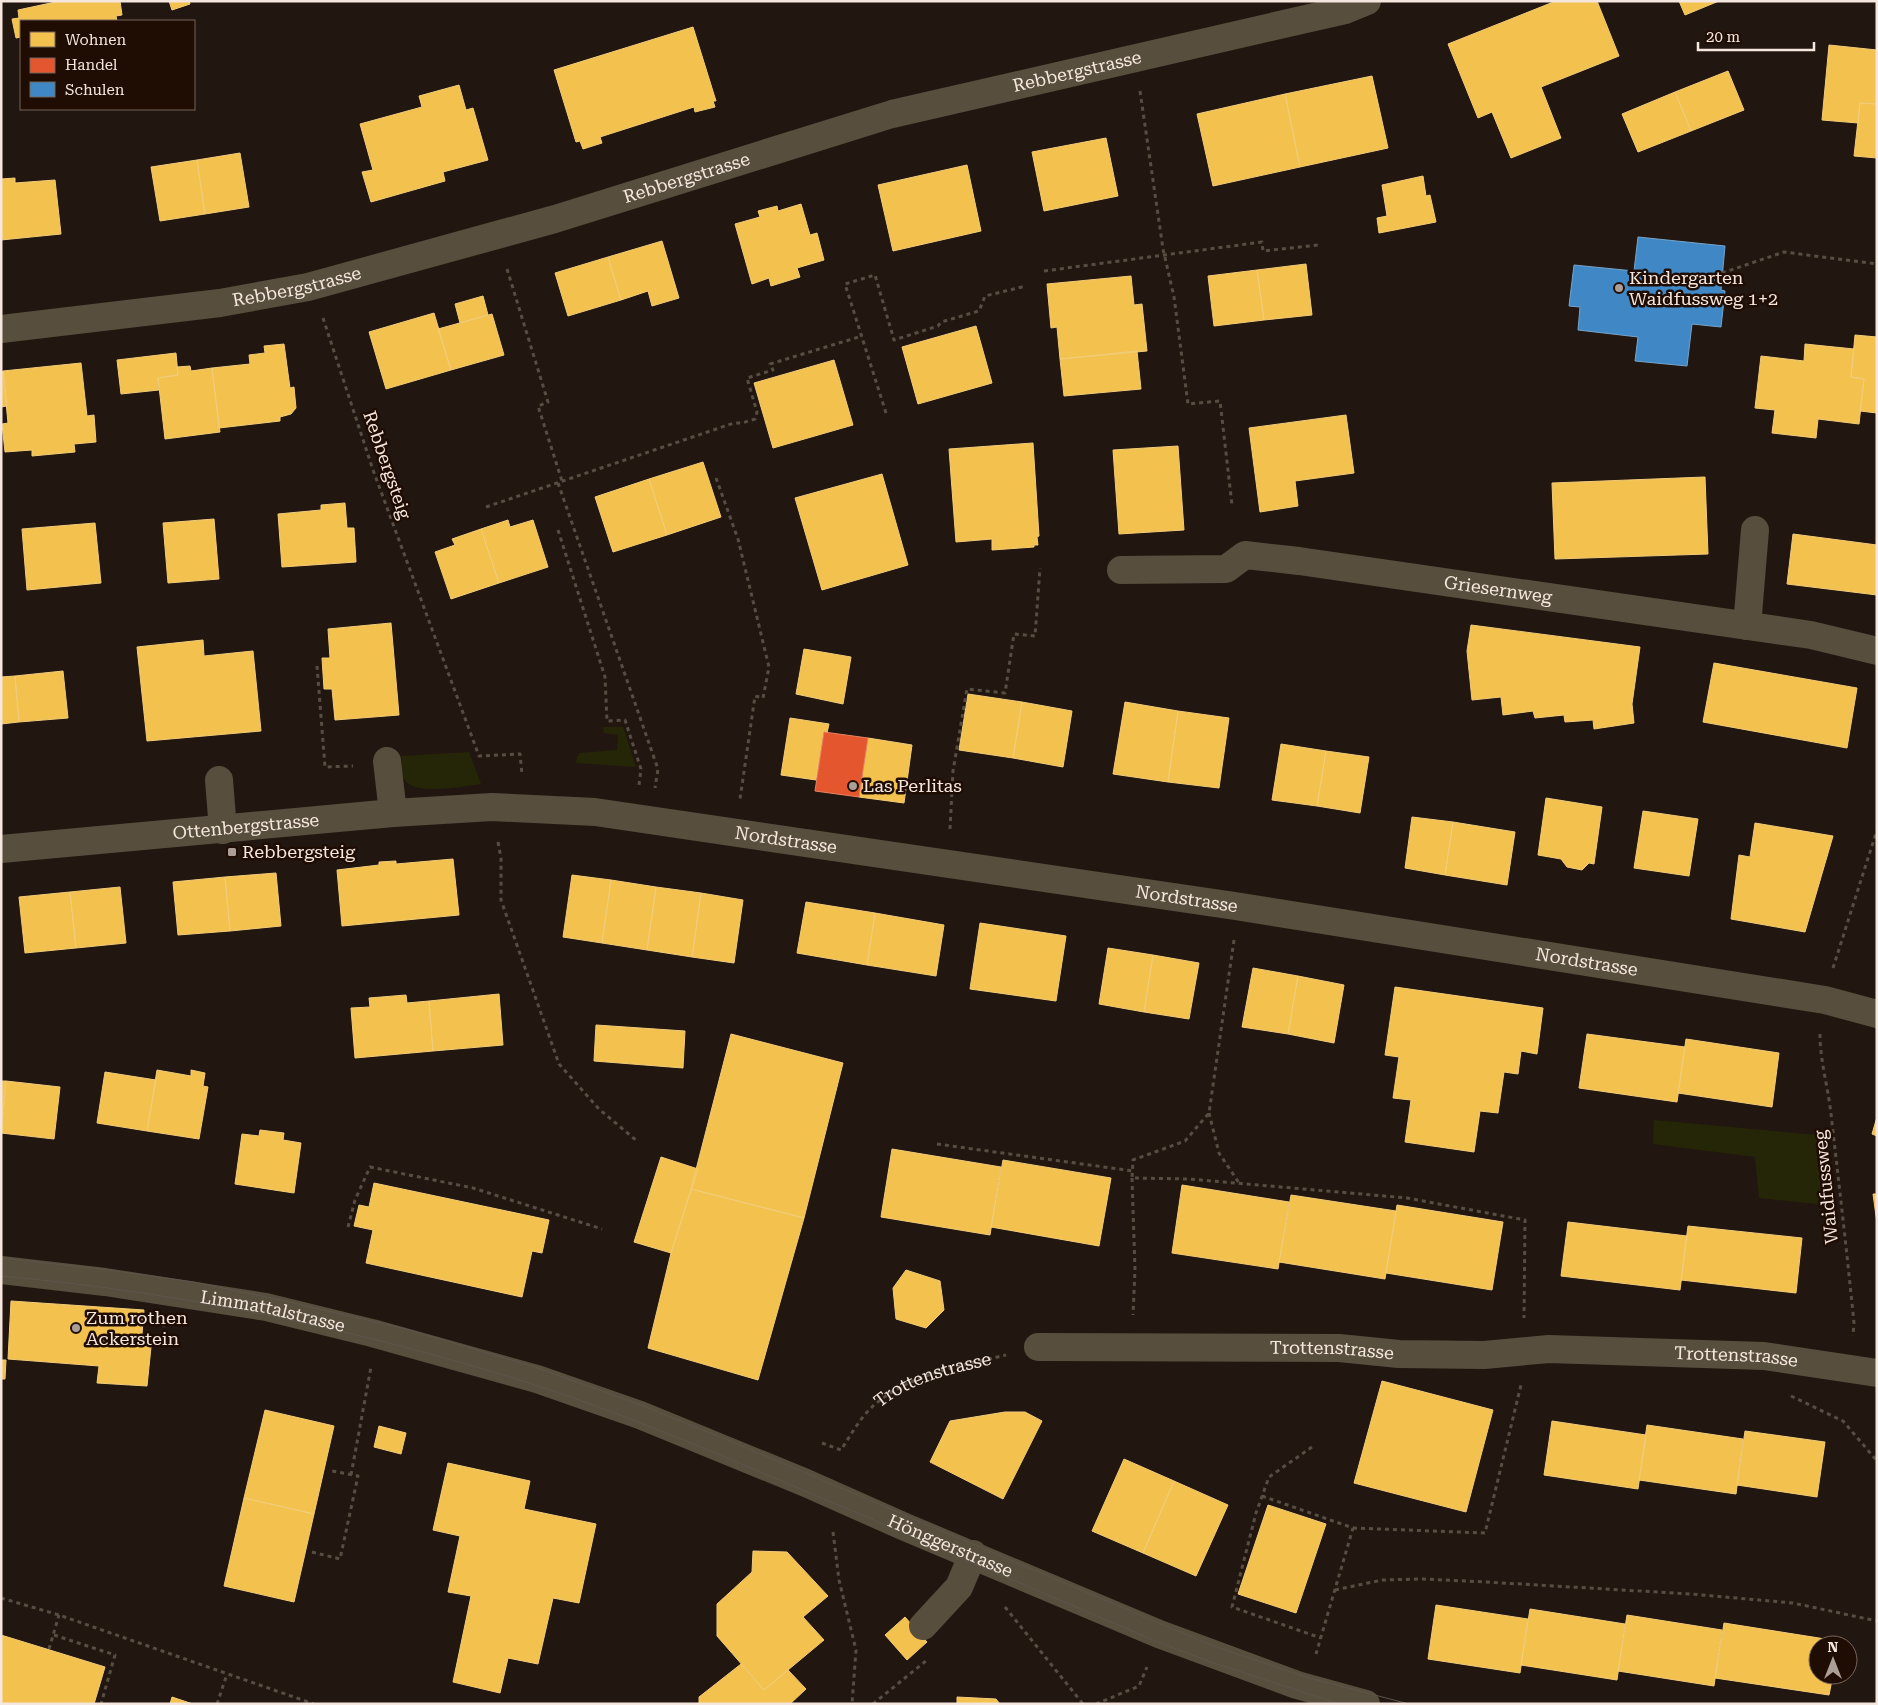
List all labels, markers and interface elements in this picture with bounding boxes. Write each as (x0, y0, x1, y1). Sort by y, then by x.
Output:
legend (20, 20, 195, 110)
scale bar (1698, 20, 1814, 52)
text: 20 m (1706, 28, 1741, 46)
text: Wohnen (65, 31, 126, 49)
street label: Rebbergstrasse (1011, 46, 1143, 96)
text: Handel (65, 56, 118, 74)
text: Schulen (65, 81, 125, 99)
street label: Rebbergstrasse (621, 148, 752, 207)
street label: Rebbergstrasse (231, 262, 364, 311)
place label: Kindergarten Waidfussweg 1+2 (1629, 267, 1778, 309)
marker: Kindergarten Waidfussweg 1+2 (1613, 282, 1625, 294)
street label: Rebbergsteig (359, 408, 416, 523)
street label: Griesernweg (1443, 571, 1554, 608)
place label: Las Perlitas (863, 775, 962, 796)
marker: Las Perlitas (847, 780, 859, 792)
street label: Ottenbergstrasse (172, 809, 320, 843)
street label: Nordstrasse (734, 822, 839, 857)
place label: Rebbergsteig (242, 841, 356, 862)
marker: Rebbergsteig (226, 846, 238, 858)
street label: Nordstrasse (1134, 881, 1239, 916)
street label: Nordstrasse (1534, 943, 1640, 980)
street label: Waidfussweg (1809, 1128, 1842, 1245)
street label: Limmattalstrasse (199, 1286, 347, 1336)
place label: Zum rothen Ackerstein (86, 1307, 188, 1349)
marker: Zum rothen Ackerstein (70, 1322, 82, 1334)
street label: Trottenstrasse (1270, 1337, 1395, 1363)
street label: Trottenstrasse (1674, 1342, 1800, 1371)
street label: Trottenstrasse (869, 1348, 993, 1411)
street label: Hönggerstrasse (885, 1510, 1016, 1581)
north arrow (1808, 1635, 1858, 1685)
text: N (1828, 1639, 1839, 1655)

